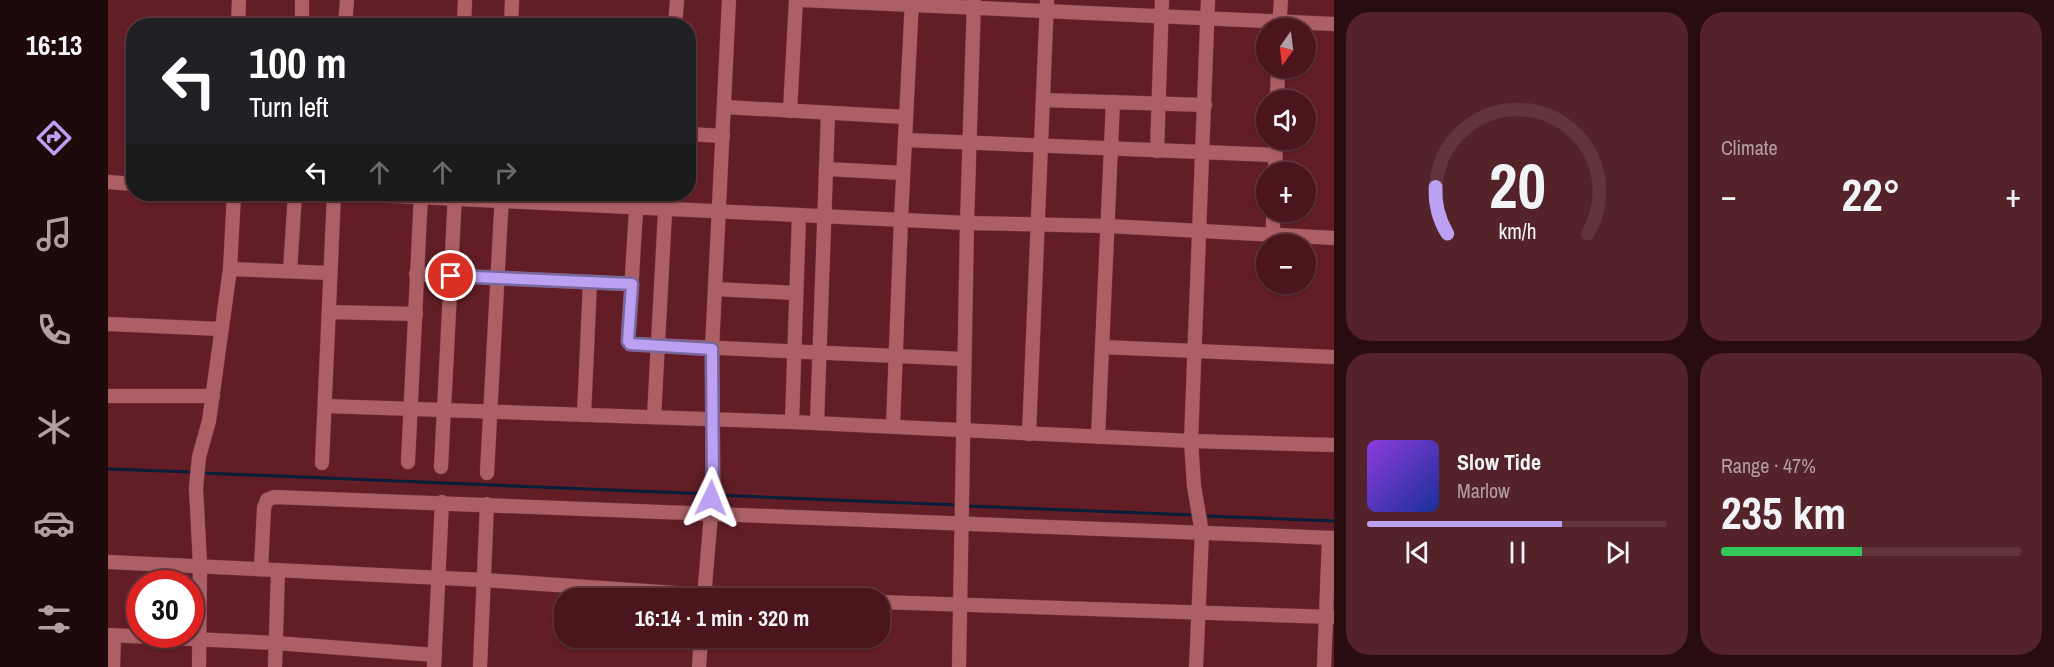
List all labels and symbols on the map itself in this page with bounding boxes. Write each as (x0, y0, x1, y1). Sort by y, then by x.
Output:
north arrow (1256, 18, 1316, 78)
pin (425, 250, 476, 301)
position arrow (679, 466, 743, 530)
speed limit sign: 30 (126, 570, 204, 648)

